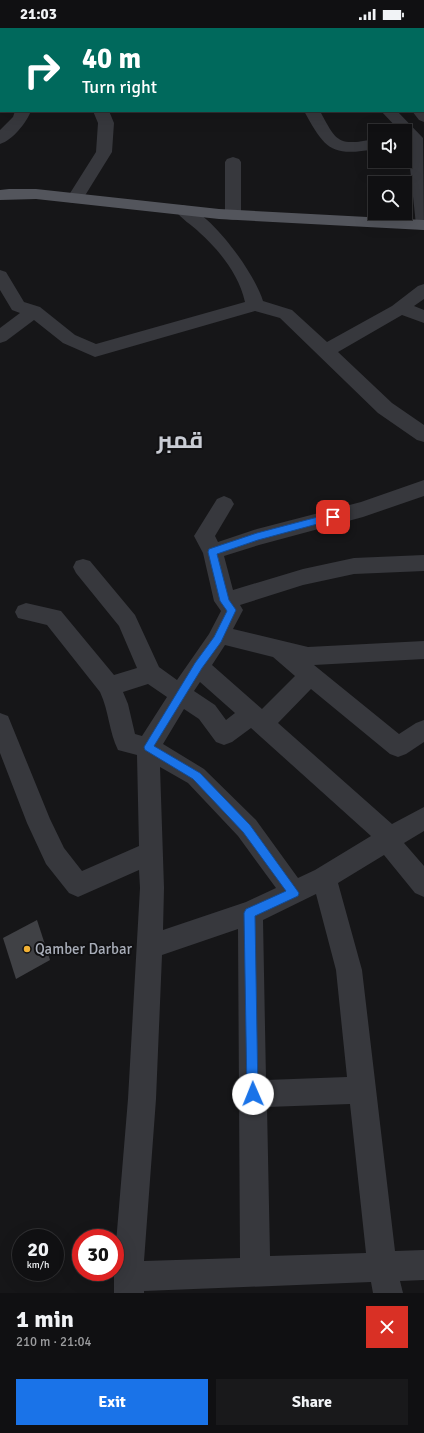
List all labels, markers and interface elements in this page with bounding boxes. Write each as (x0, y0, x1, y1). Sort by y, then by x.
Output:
text: 21:03 (20, 5, 57, 23)
text: 40 m (82, 42, 141, 76)
icon: right (16, 44, 68, 96)
text: Turn right (82, 76, 157, 98)
map controls (368, 124, 412, 220)
button: sound (368, 124, 412, 168)
button: search (368, 176, 412, 220)
district label: قمبر (156, 426, 203, 455)
pin (316, 500, 350, 534)
icon: arrive (322, 506, 344, 528)
place label: Qamber Darbar (35, 940, 133, 958)
marker: Qamber Darbar (22, 944, 32, 954)
position arrow (232, 1073, 274, 1115)
speed limit sign: 30 (72, 1229, 124, 1281)
text: 20 (27, 1237, 49, 1262)
text: km/h (27, 1259, 49, 1271)
text: 1 min (16, 1304, 74, 1334)
button: close (366, 1306, 408, 1348)
text: 210 m · 21:04 (16, 1334, 92, 1350)
button: Exit (16, 1379, 208, 1425)
button: Share (216, 1379, 408, 1425)

